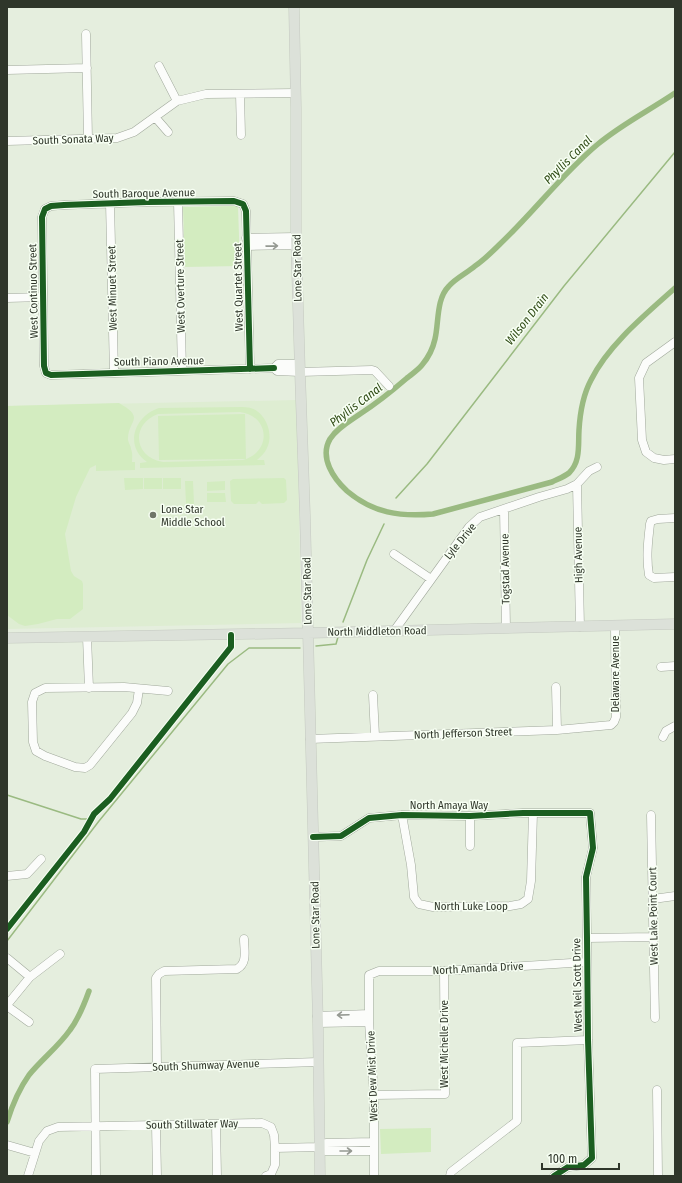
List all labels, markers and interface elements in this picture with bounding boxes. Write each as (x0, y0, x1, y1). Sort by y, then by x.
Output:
street label: South Sonata Way (32, 132, 114, 147)
water label: Phyllis Canal (541, 133, 595, 187)
street label: South Baroque Avenue (93, 186, 195, 201)
street label: Lone Star Road (290, 234, 305, 302)
street label: West Overture Street (173, 239, 188, 333)
street label: West Quartet Street (231, 242, 246, 331)
one-way arrow (265, 242, 278, 250)
street label: West Continuo Street (26, 243, 41, 338)
street label: West Minuet Street (105, 245, 120, 331)
water label: Wilson Drain (502, 290, 552, 348)
street label: South Piano Avenue (114, 354, 204, 369)
water label: Phyllis Canal (327, 381, 385, 429)
place label: Lone Star Middle School (161, 503, 225, 529)
marker: Lone Star Middle School (148, 510, 158, 520)
street label: Lyle Drive (442, 520, 479, 562)
street label: High Avenue (572, 527, 585, 583)
street label: Togstad Avenue (498, 534, 513, 604)
street label: Lone Star Road (300, 557, 315, 625)
street label: North Middleton Road (327, 624, 427, 639)
street label: Delaware Avenue (609, 635, 622, 713)
street label: North Jefferson Street (414, 725, 513, 742)
street label: North Amaya Way (410, 799, 488, 812)
street label: West Lake Point Court (646, 866, 661, 965)
street label: Lone Star Road (308, 881, 323, 949)
street label: North Luke Loop (434, 900, 508, 913)
street label: West Neil Scott Drive (570, 938, 585, 1032)
street label: North Amanda Drive (432, 960, 524, 977)
street label: West Michelle Drive (438, 1000, 451, 1088)
one-way arrow (337, 1011, 350, 1019)
street label: West Dew Mist Drive (364, 1030, 381, 1122)
street label: South Shumway Avenue (152, 1057, 260, 1074)
street label: South Stillwater Way (146, 1117, 238, 1132)
scale bar (542, 1145, 619, 1171)
one-way arrow (339, 1147, 352, 1155)
text: 100 m (548, 1152, 577, 1166)

